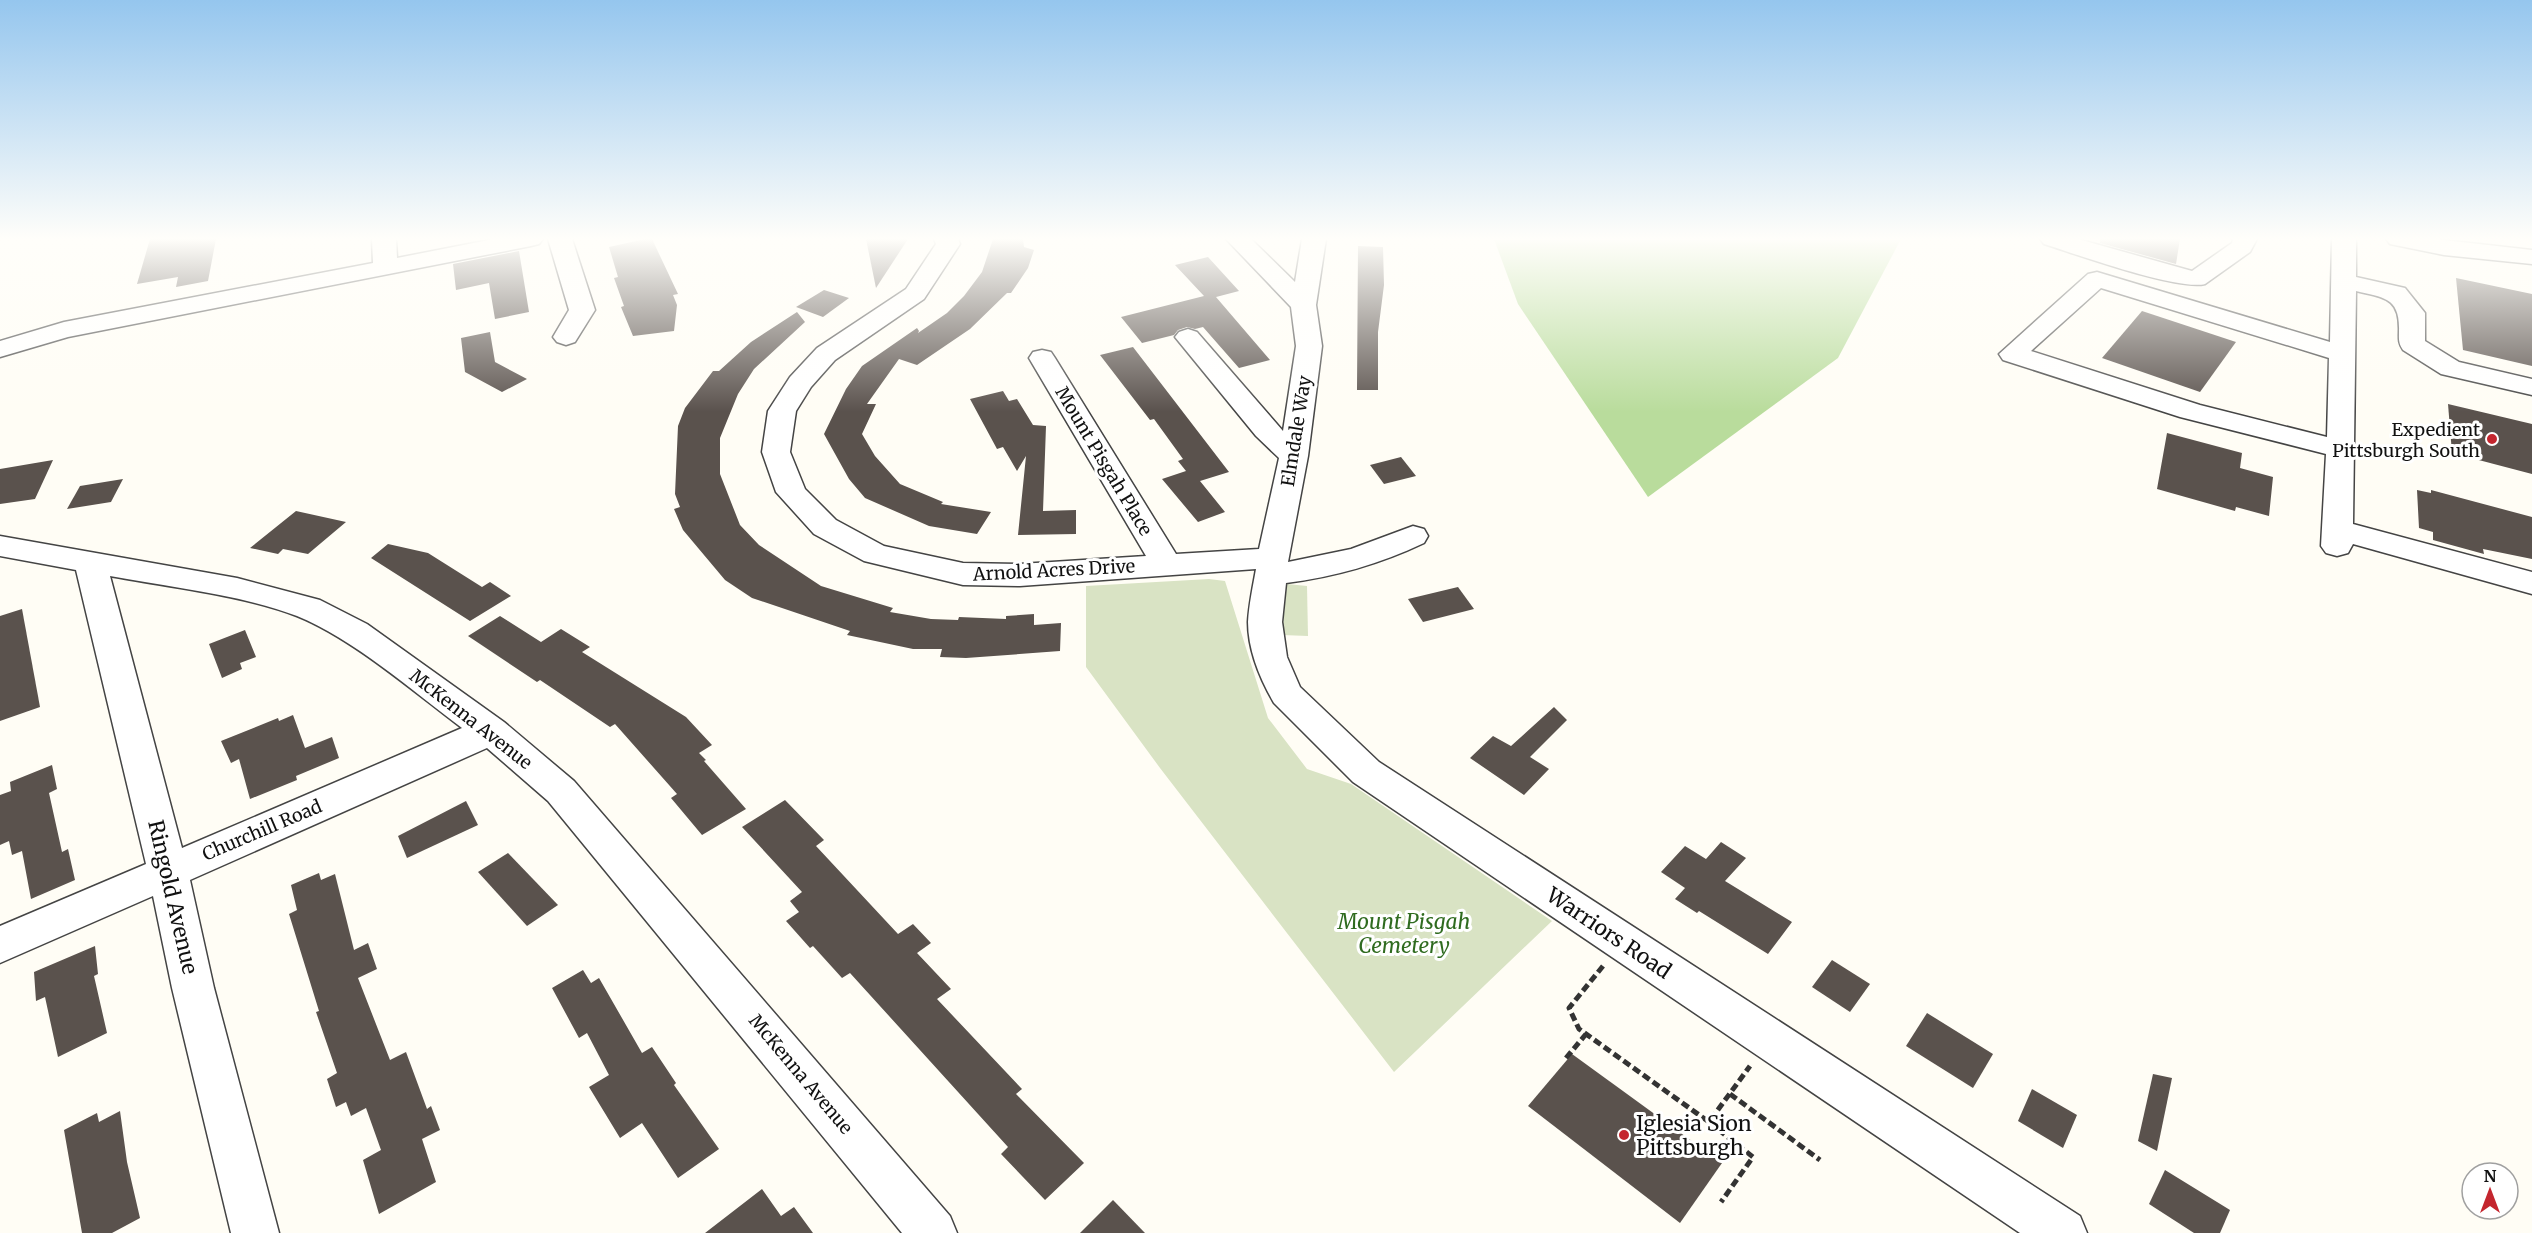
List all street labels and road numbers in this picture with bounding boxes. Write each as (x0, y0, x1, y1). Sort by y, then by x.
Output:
street label: Elmdale Way (1276, 373, 1316, 488)
street label: Mount Pisgah Place (1050, 382, 1158, 540)
street label: Arnold Acres Drive (971, 554, 1136, 586)
street label: McKenna Avenue (405, 664, 537, 774)
street label: Churchill Road (199, 794, 325, 866)
street label: Ringold Avenue (142, 817, 204, 977)
street label: Warriors Road (1541, 881, 1677, 985)
street label: McKenna Avenue (744, 1009, 858, 1139)

